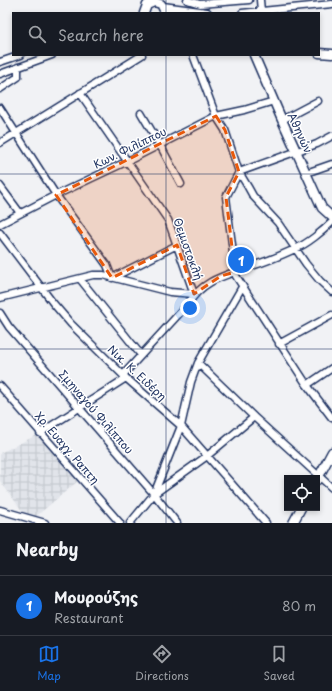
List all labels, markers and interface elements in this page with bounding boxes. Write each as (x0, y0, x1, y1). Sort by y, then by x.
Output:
search box (12, 12, 320, 56)
icon: search (26, 23, 48, 45)
text: Search here (58, 23, 144, 46)
street label: Αθηνών (284, 110, 317, 156)
street label: Κων. Φιλίππου (90, 122, 169, 173)
street label: Θεμιστοκλή (169, 215, 208, 282)
pin: 1 (228, 245, 254, 275)
your location (180, 298, 200, 318)
street label: Νικ. Κ. Ειδέρη (104, 341, 171, 405)
street label: Σμηναγού Φιλίππου (55, 366, 138, 457)
street label: Χρ. Ευαγγ. Ραπτη (31, 408, 104, 488)
map controls (284, 475, 320, 511)
button: locate (284, 475, 320, 511)
text: Nearby (16, 536, 78, 562)
text: Μουρούζης (54, 585, 138, 608)
text: 1 (26, 596, 32, 615)
text: 80 m (282, 596, 316, 615)
text: Restaurant (54, 608, 124, 627)
tab: Map (37, 643, 61, 684)
tab: Directions (135, 643, 189, 684)
tab: Saved (263, 643, 295, 684)

